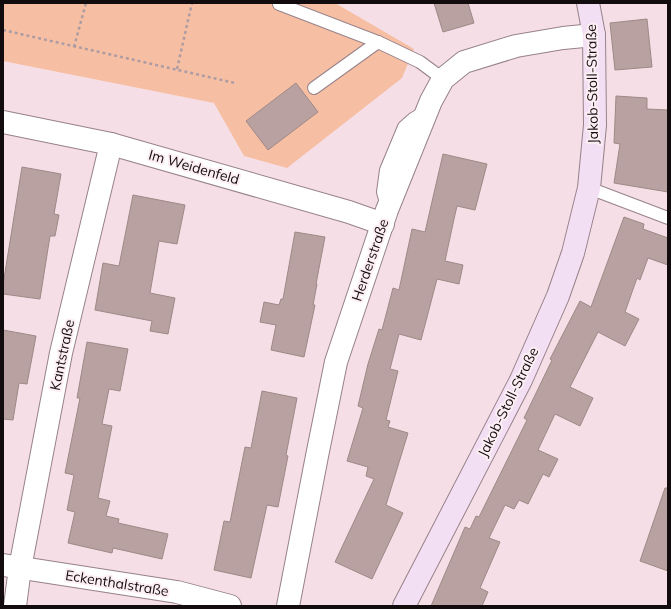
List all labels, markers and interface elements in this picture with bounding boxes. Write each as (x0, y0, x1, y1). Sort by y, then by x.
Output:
street label: Jakob-Stoll-Straße (582, 24, 602, 144)
street label: Im Weidenfeld (147, 145, 241, 189)
street label: Herderstraße (347, 216, 393, 304)
street label: Kantstraße (46, 318, 78, 392)
street label: Jakob-Stoll-Straße (474, 344, 542, 460)
street label: Eckenthalstraße (64, 566, 170, 600)

